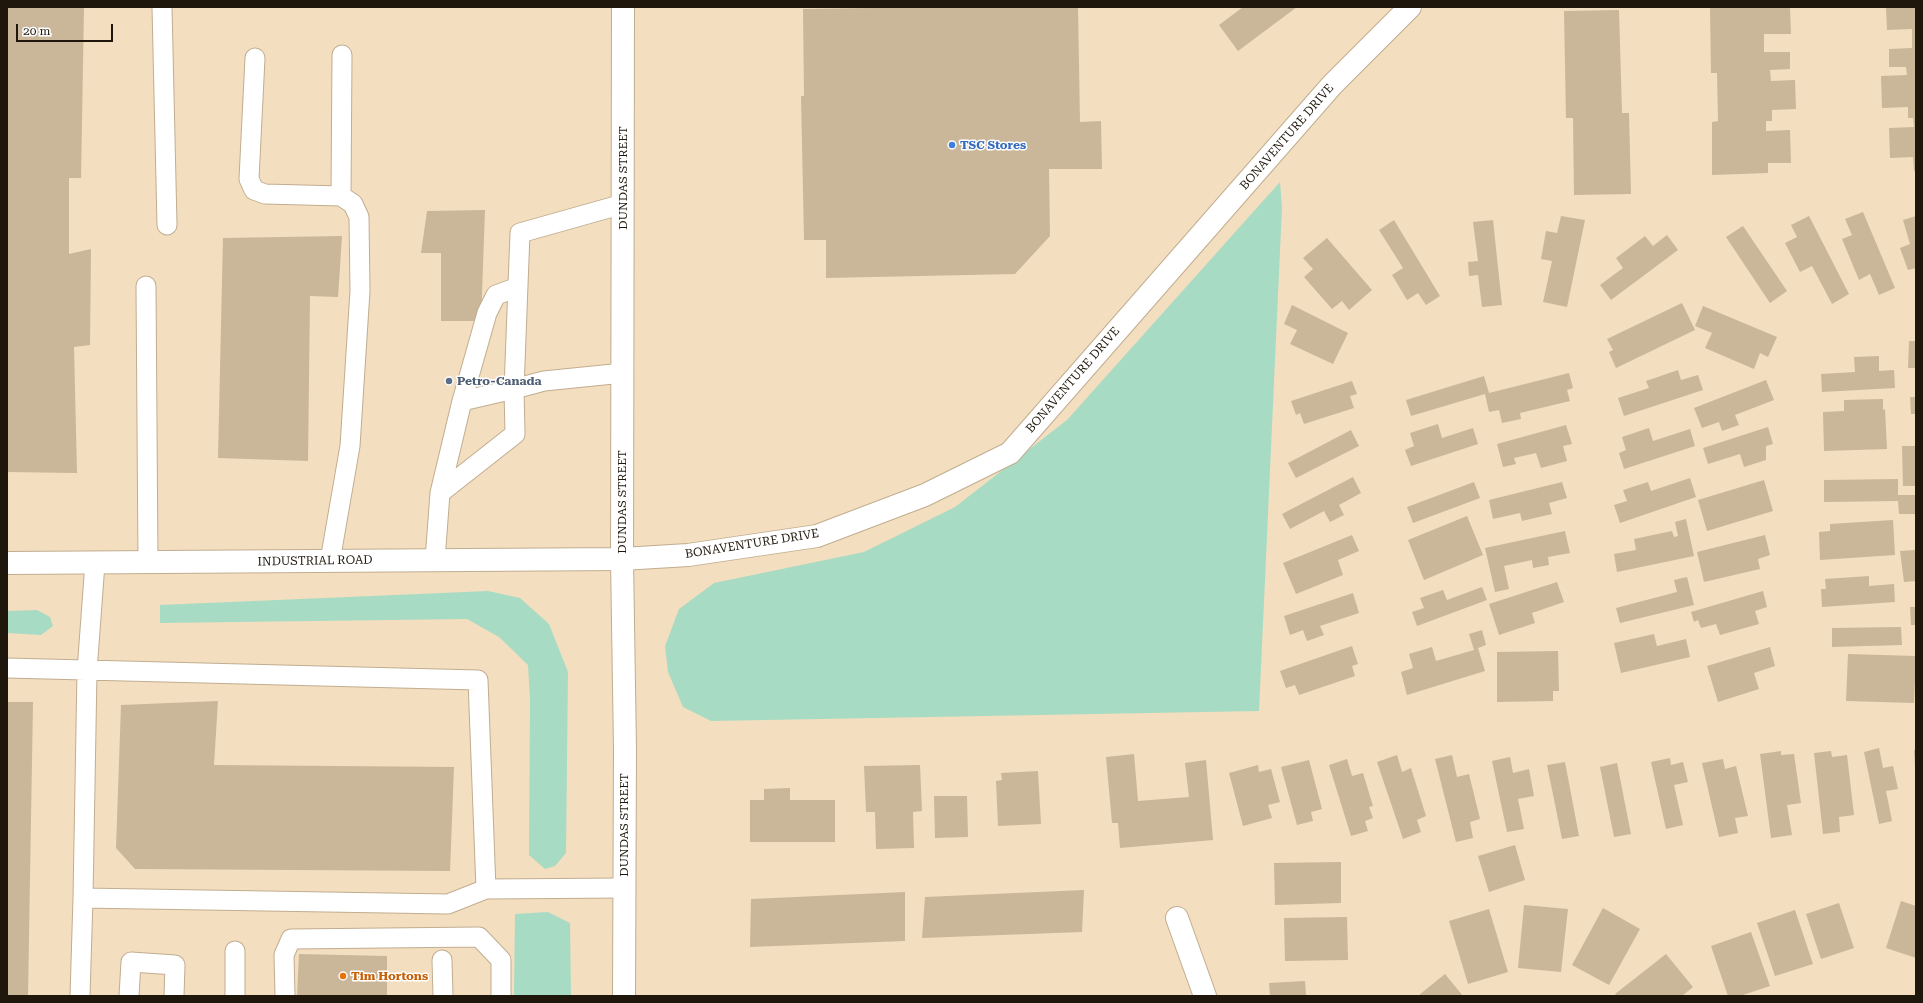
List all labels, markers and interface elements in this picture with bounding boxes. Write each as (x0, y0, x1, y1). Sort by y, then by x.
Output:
scale bar (18, 16, 115, 42)
text: 20 m (23, 24, 50, 38)
street label: BONAVENTURE DRIVE (1237, 81, 1337, 193)
street label: DUNDAS STREET (616, 126, 630, 230)
place label: TSC Stores (960, 138, 1026, 152)
marker: TSC Stores (947, 140, 957, 150)
street label: BONAVENTURE DRIVE (1023, 324, 1123, 436)
place label: Petro-Canada (457, 374, 541, 388)
marker: Petro-Canada (444, 376, 454, 386)
street label: DUNDAS STREET (615, 450, 629, 554)
street label: BONAVENTURE DRIVE (684, 526, 820, 562)
street label: INDUSTRIAL ROAD (257, 553, 373, 569)
street label: DUNDAS STREET (617, 773, 631, 877)
place label: Tim Hortons (351, 969, 428, 983)
marker: Tim Hortons (338, 971, 348, 981)

